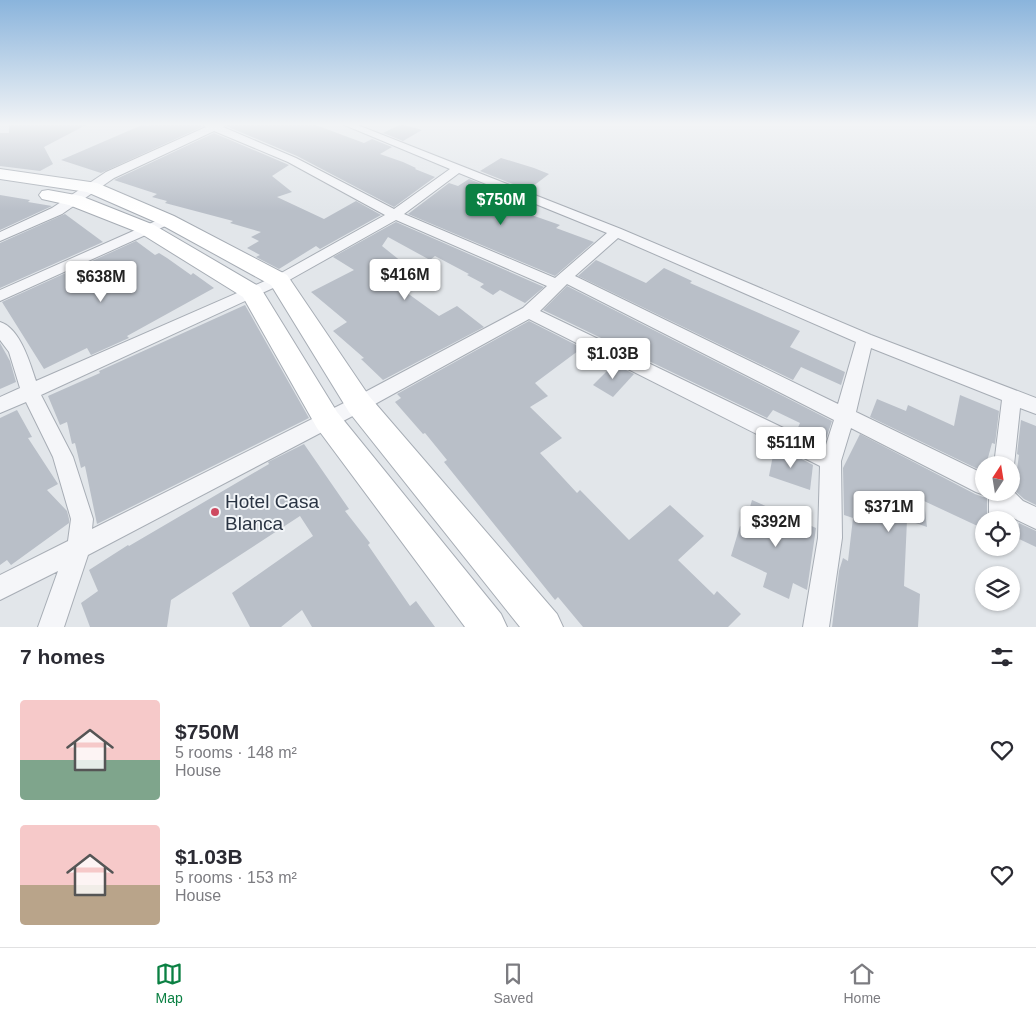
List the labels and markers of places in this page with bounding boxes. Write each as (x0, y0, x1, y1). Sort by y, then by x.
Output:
pin: $750M (466, 184, 536, 226)
pin: $416M (370, 258, 440, 301)
pin: $638M (66, 260, 136, 303)
pin: $1.03B (572, 338, 654, 380)
pin: $511M (756, 426, 826, 469)
pin: $371M (854, 490, 924, 533)
place label: Hotel Casa Blanca (225, 491, 319, 534)
marker: Hotel Casa Blanca (209, 506, 221, 518)
pin: $392M (741, 506, 811, 548)

